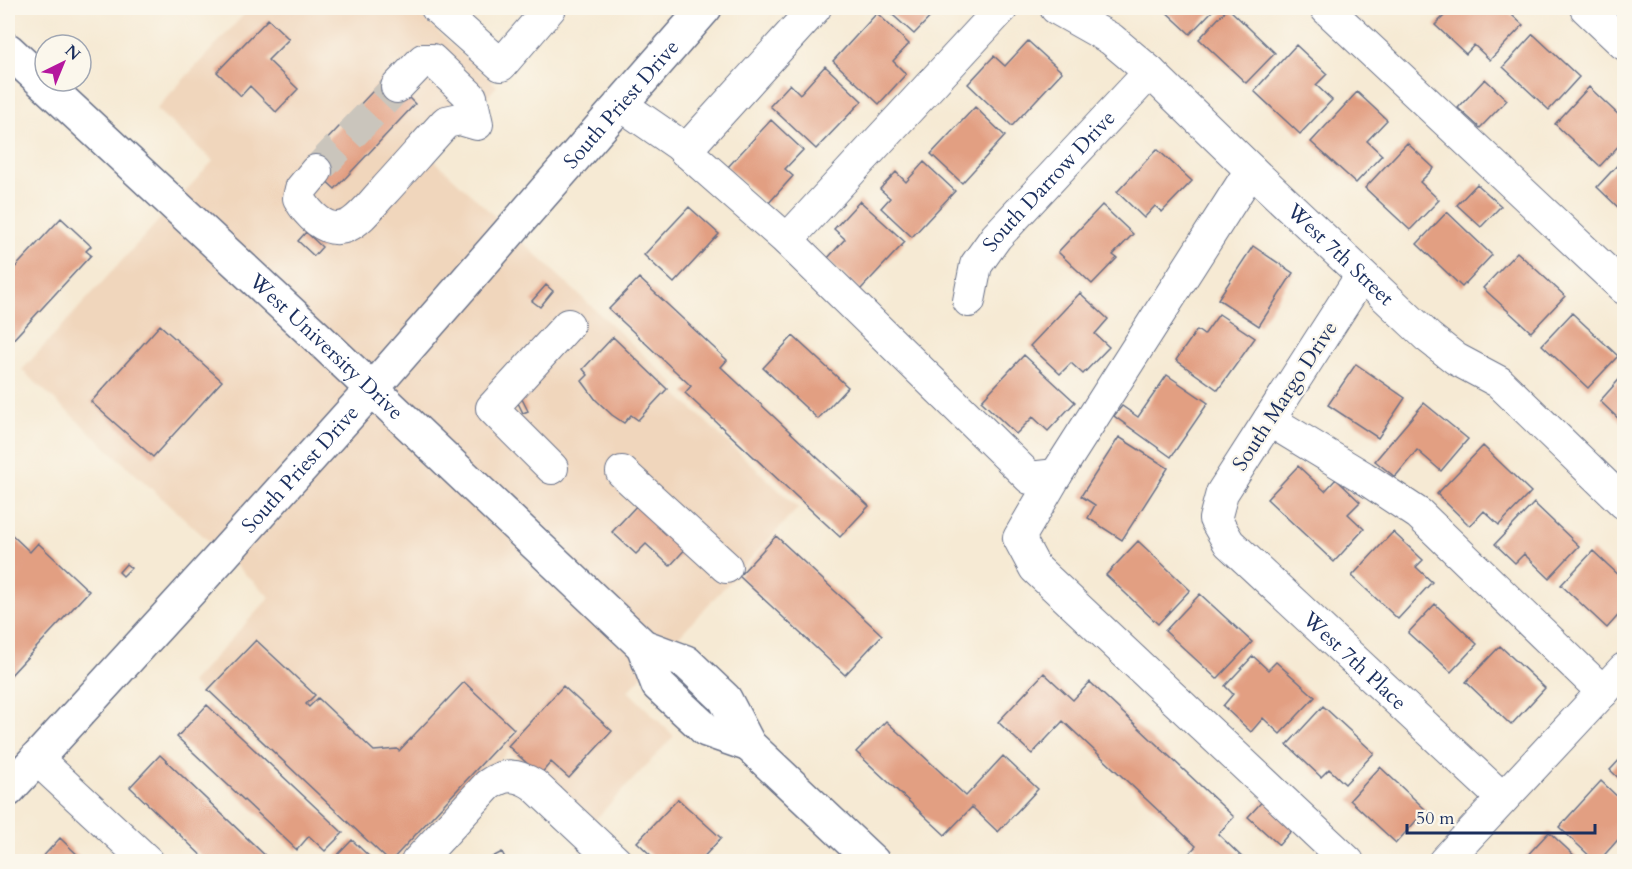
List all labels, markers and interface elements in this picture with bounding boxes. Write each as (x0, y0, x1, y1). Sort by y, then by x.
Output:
north arrow (33, 33, 93, 93)
street label: South Priest Drive (557, 33, 686, 175)
text: N (60, 40, 85, 66)
street label: South Darrow Drive (976, 104, 1122, 257)
street label: West 7th Street (1280, 196, 1401, 312)
street label: West University Drive (242, 266, 410, 426)
street label: South Margo Drive (1226, 315, 1344, 477)
street label: South Priest Drive (235, 399, 365, 539)
street label: West 7th Place (1296, 604, 1413, 716)
scale bar (1407, 797, 1594, 835)
text: 50 m (1416, 806, 1455, 831)

